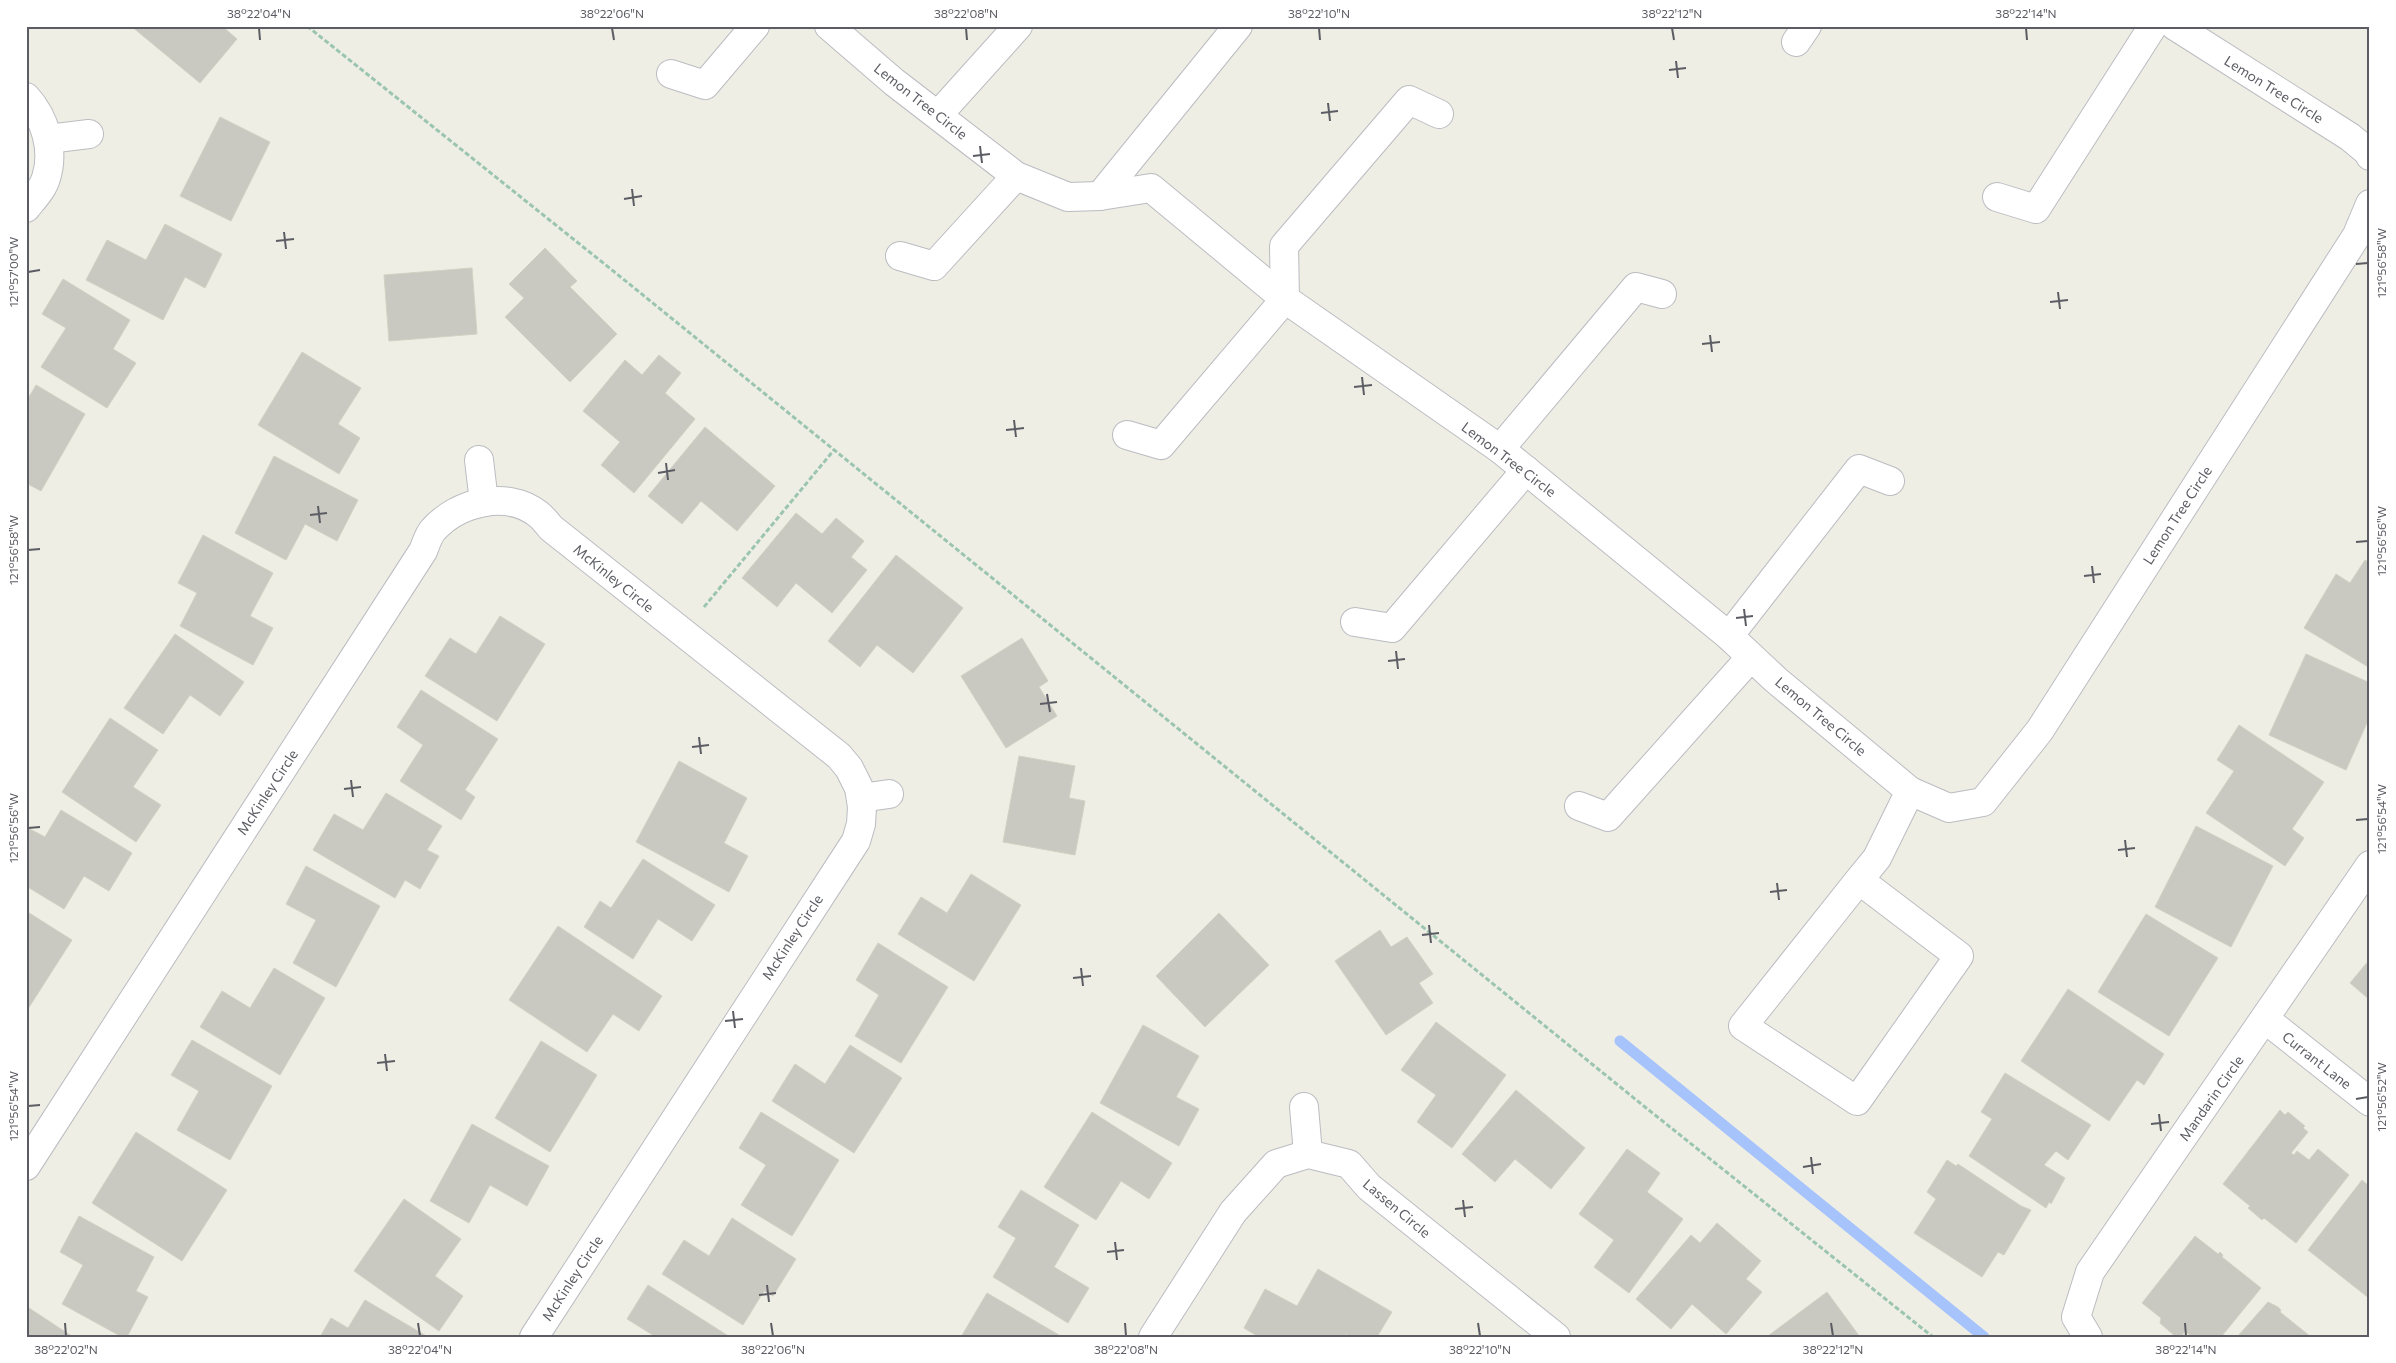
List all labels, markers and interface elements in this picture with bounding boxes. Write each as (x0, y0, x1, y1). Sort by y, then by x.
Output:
text: 38°22'04"N (227, 6, 291, 20)
text: 38°22'06"N (580, 6, 644, 20)
text: 38°22'08"N (934, 6, 998, 20)
text: 38°22'10"N (1288, 6, 1350, 20)
text: 38°22'12"N (1642, 6, 1702, 20)
text: 38°22'14"N (1995, 6, 2057, 20)
street label: Lemon Tree Circle (2221, 52, 2327, 126)
street label: Lemon Tree Circle (871, 59, 971, 143)
text: 121°56'58"W (2374, 228, 2388, 298)
text: 121°57'00"W (6, 237, 20, 307)
street label: Lemon Tree Circle (1458, 418, 1560, 500)
street label: Lemon Tree Circle (2139, 463, 2215, 567)
text: 121°56'56"W (2374, 506, 2388, 576)
text: 121°56'58"W (6, 515, 20, 585)
street label: McKinley Circle (570, 540, 658, 616)
street label: Lemon Tree Circle (1772, 673, 1870, 759)
street label: McKinley Circle (233, 746, 301, 838)
text: 121°56'54"W (2374, 784, 2388, 854)
text: 121°56'56"W (6, 793, 20, 863)
street label: McKinley Circle (758, 891, 826, 983)
street label: Currant Lane (2279, 1028, 2355, 1092)
street label: Mandarin Circle (2175, 1052, 2247, 1144)
text: 121°56'52"W (2374, 1062, 2388, 1132)
text: 121°56'54"W (6, 1071, 20, 1141)
street label: Lassen Circle (1360, 1175, 1434, 1241)
street label: McKinley Circle (538, 1232, 606, 1324)
text: 38°22'02"N (34, 1342, 98, 1356)
text: 38°22'04"N (388, 1342, 452, 1356)
text: 38°22'06"N (741, 1342, 805, 1356)
text: 38°22'08"N (1094, 1342, 1158, 1356)
text: 38°22'10"N (1449, 1342, 1511, 1356)
text: 38°22'12"N (1803, 1342, 1863, 1356)
text: 38°22'14"N (2155, 1342, 2217, 1356)

